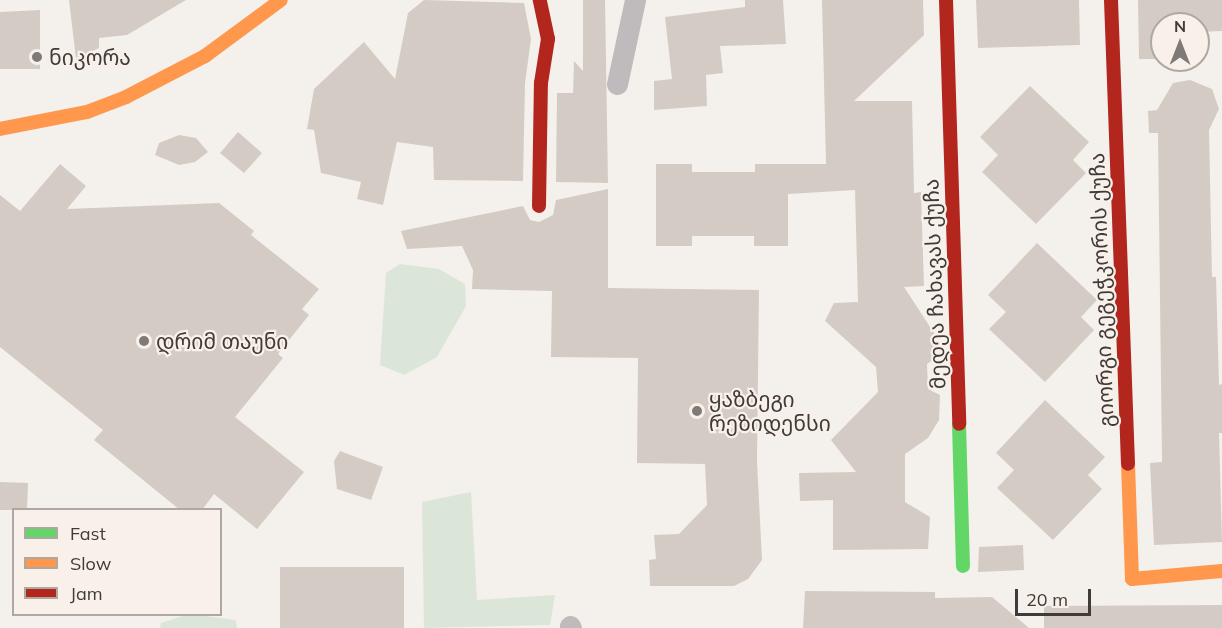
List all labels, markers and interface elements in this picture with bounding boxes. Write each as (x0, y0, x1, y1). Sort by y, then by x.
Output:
north arrow (1150, 12, 1210, 72)
text: N (1174, 16, 1186, 36)
place label: ნიკორა (49, 44, 131, 70)
marker: ნიკორა (30, 50, 44, 64)
street label: გიორგი გეგეჭკორის ქუჩა (1084, 152, 1118, 428)
street label: მედეა ჩახავას ქუჩა (918, 178, 950, 390)
place label: დრიმ თაუნი (156, 328, 288, 354)
marker: დრიმ თაუნი (137, 334, 151, 348)
place label: ყაზბეგი რეზიდენსი (709, 386, 831, 436)
marker: ყაზბეგი რეზიდენსი (690, 404, 704, 418)
legend (12, 508, 222, 616)
text: Fast (70, 522, 106, 545)
text: Slow (70, 552, 111, 575)
scale bar (1018, 577, 1094, 615)
text: Jam (70, 582, 103, 605)
text: 20 m (1026, 588, 1068, 611)

